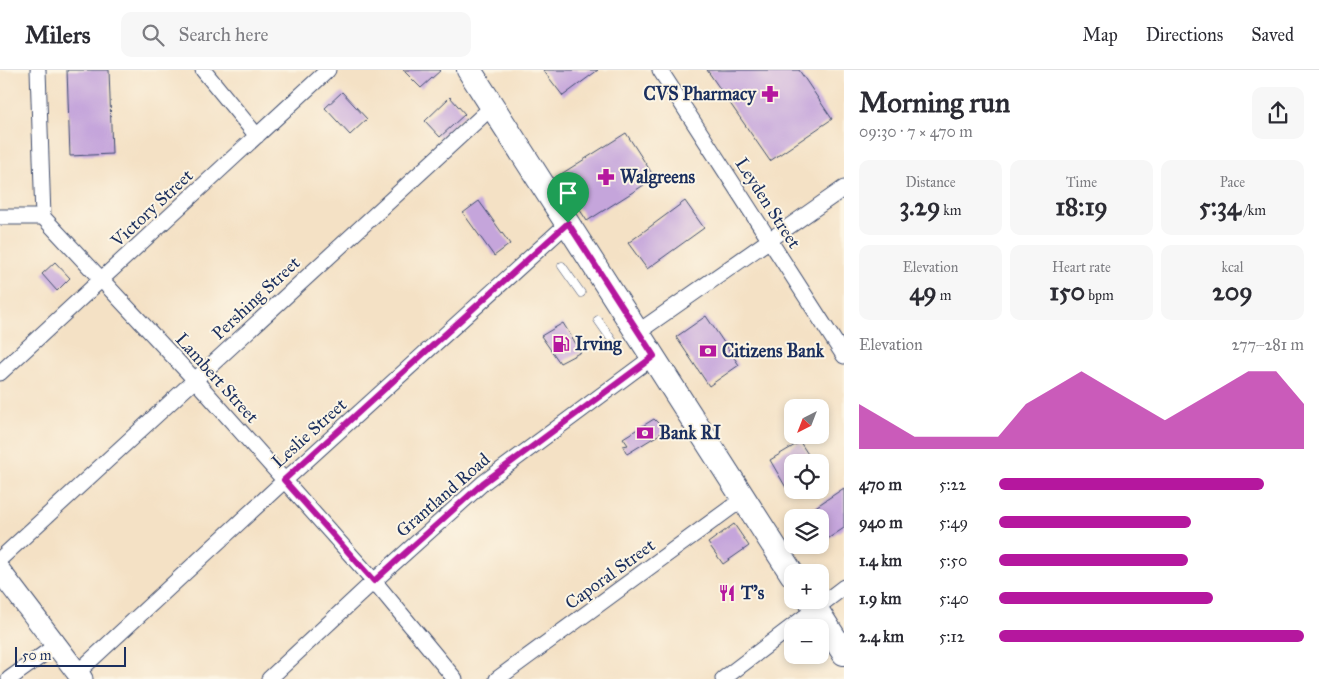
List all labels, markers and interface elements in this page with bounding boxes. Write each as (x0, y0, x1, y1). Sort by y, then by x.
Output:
search box (121, 12, 471, 57)
text: Milers (25, 20, 91, 50)
icon: search (139, 21, 167, 49)
text: Search here (179, 23, 268, 46)
text: Map (1082, 24, 1118, 46)
text: Directions (1146, 24, 1223, 46)
text: Saved (1251, 24, 1294, 46)
place label: CVS Pharmacy (644, 83, 758, 106)
pharmacy icon: CVS Pharmacy (760, 84, 780, 104)
text: Morning run (859, 85, 1010, 120)
button: share (1252, 87, 1304, 139)
text: 09:30 · 7 × 470 m (859, 122, 973, 141)
street label: Leyden Street (730, 153, 806, 253)
street label: Victory Street (106, 164, 198, 252)
place label: Walgreens (620, 166, 695, 189)
pharmacy icon: Walgreens (596, 167, 616, 187)
pin (547, 172, 589, 223)
text: Distance (905, 174, 956, 191)
text: Time (1066, 174, 1097, 191)
text: Pace (1220, 174, 1245, 191)
icon: arrive (554, 179, 582, 207)
text: 3.29 (899, 191, 940, 222)
text: 18:19 (1055, 191, 1108, 222)
text: 5:34 (1199, 191, 1241, 222)
text: km (940, 202, 962, 219)
text: /km (1241, 202, 1266, 219)
street label: Pershing Street (207, 251, 306, 345)
text: Elevation (903, 259, 958, 276)
text: Heart rate (1052, 259, 1111, 276)
text: kcal (1221, 259, 1244, 276)
text: 49 (909, 276, 937, 307)
text: 150 (1049, 276, 1085, 307)
text: 209 (1212, 276, 1253, 307)
text: m (937, 287, 952, 304)
text: bpm (1085, 287, 1114, 304)
street label: Lambert Street (171, 328, 264, 428)
place label: Irving (575, 333, 622, 356)
fuel station icon: Irving (551, 334, 571, 354)
text: Elevation (859, 335, 923, 354)
text: 277–281 m (1231, 335, 1304, 354)
place label: Citizens Bank (722, 340, 825, 362)
bank icon: Citizens Bank (698, 341, 718, 361)
street label: Leslie Street (267, 393, 351, 472)
north arrow (784, 399, 829, 444)
map controls (784, 399, 829, 664)
place label: Bank RI (659, 422, 721, 444)
bank icon: Bank RI (635, 423, 655, 443)
street label: Grantland Road (392, 448, 494, 542)
button: locate (784, 454, 829, 499)
text: 470 m (859, 475, 902, 494)
text: 5:22 (939, 475, 966, 494)
button: layers (784, 509, 829, 554)
text: 940 m (859, 513, 903, 532)
text: 5:49 (939, 513, 968, 532)
street label: Caporal Street (561, 534, 660, 614)
text: 1.4 km (859, 551, 902, 570)
text: 5:50 (939, 551, 967, 570)
button: + (784, 564, 829, 609)
place label: T's (740, 582, 765, 604)
restaurant icon: T's (717, 583, 737, 603)
text: 1.9 km (859, 589, 902, 608)
text: 5:40 (939, 589, 969, 608)
button: − (784, 619, 829, 664)
text: 2.4 km (859, 627, 904, 646)
text: 5:12 (939, 627, 965, 646)
scale bar (15, 644, 126, 667)
text: 50 m (22, 647, 51, 664)

